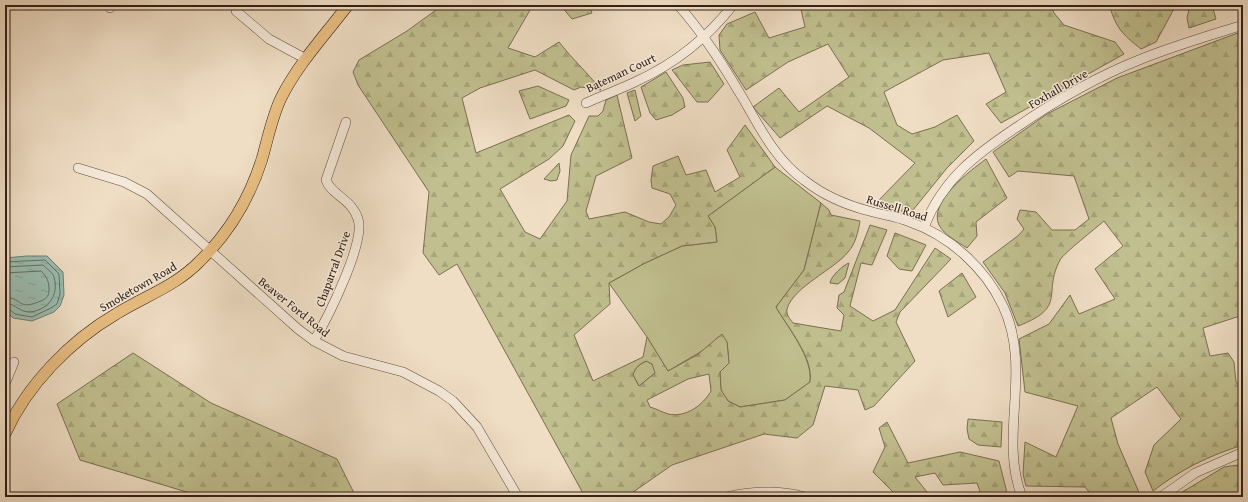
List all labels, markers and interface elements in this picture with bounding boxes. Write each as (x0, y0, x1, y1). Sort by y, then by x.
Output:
street label: Bateman Court (583, 49, 659, 96)
street label: Foxhall Drive (1025, 64, 1091, 112)
street label: Russell Road (865, 190, 930, 225)
street label: Chaparral Drive (311, 228, 354, 309)
street label: Smoketown Road (96, 257, 180, 316)
street label: Beaver Ford Road (255, 273, 334, 341)

